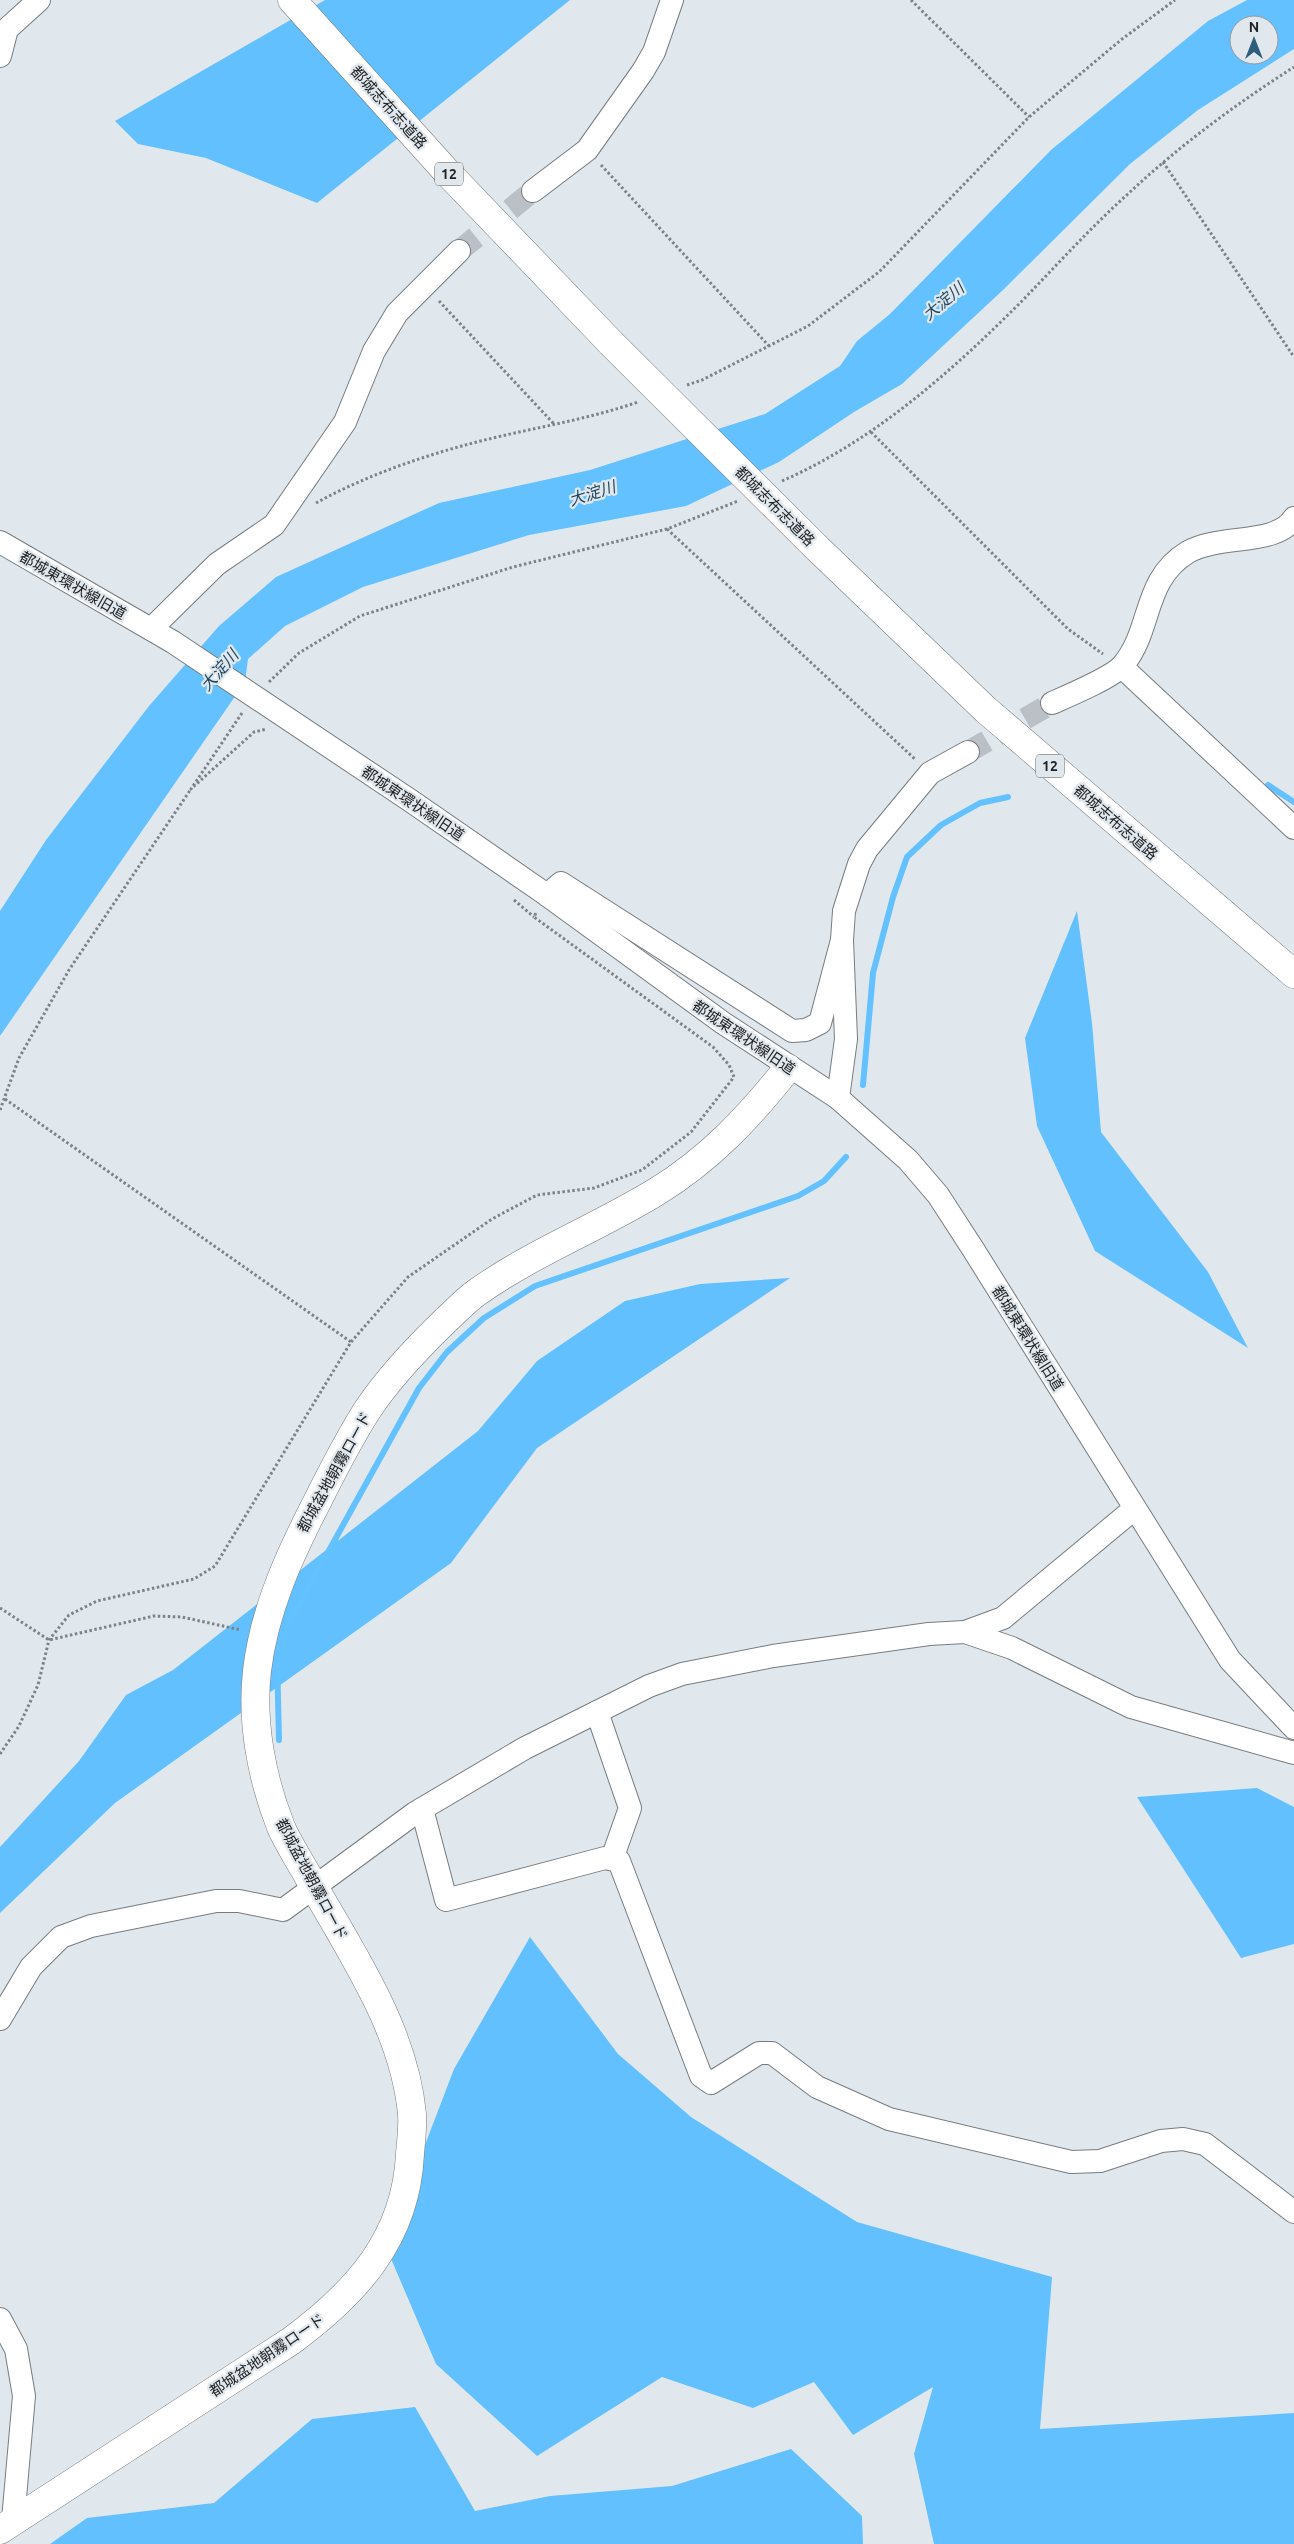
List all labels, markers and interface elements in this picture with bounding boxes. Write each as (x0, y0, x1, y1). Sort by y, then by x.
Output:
north arrow (1229, 15, 1279, 65)
text: N (1249, 19, 1259, 35)
street label: 都城志布志道路 (348, 62, 430, 152)
road number: 12 (435, 162, 463, 185)
water label: 大淀川 (919, 277, 969, 323)
street label: 都城志布志道路 (732, 463, 818, 549)
water label: 大淀川 (566, 476, 620, 509)
street label: 都城東環状線旧道 (17, 548, 129, 622)
water label: 大淀川 (196, 644, 243, 694)
road number: 12 (1036, 754, 1064, 778)
street label: 都城東環状線旧道 (358, 762, 468, 844)
street label: 都城志布志道路 (1071, 781, 1161, 863)
street label: 都城東環状線旧道 (689, 996, 799, 1078)
street label: 都城東環状線旧道 (989, 1283, 1067, 1393)
street label: 都城盆地朝霧ロード (294, 1409, 374, 1535)
street label: 都城盆地朝霧ロード (273, 1815, 351, 1943)
street label: 都城盆地朝霧ロード (206, 2310, 328, 2400)

